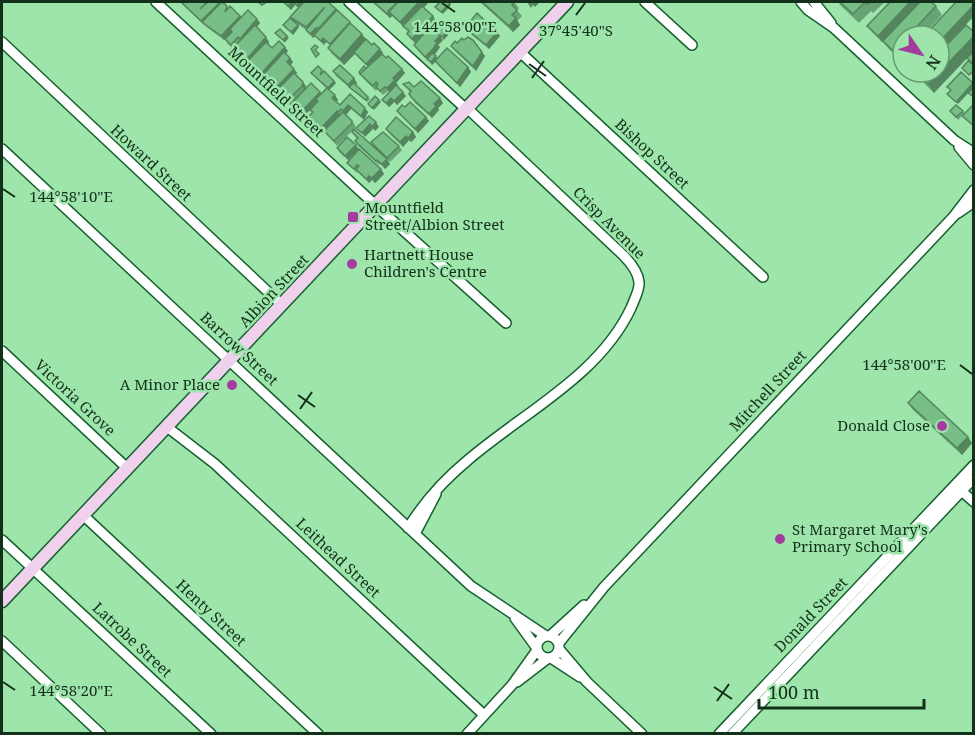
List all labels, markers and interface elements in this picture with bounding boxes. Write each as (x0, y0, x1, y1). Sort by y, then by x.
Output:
text: 144°58'00"E (413, 16, 497, 36)
text: 37°45'40"S (539, 20, 613, 40)
north arrow (891, 24, 951, 84)
street label: Mountfield Street (224, 41, 329, 141)
text: N (920, 51, 946, 74)
street label: Bishop Street (611, 114, 694, 193)
street label: Howard Street (107, 120, 197, 205)
street label: Crisp Avenue (569, 182, 650, 263)
text: 144°58'10"E (29, 186, 113, 206)
place label: Mountfield Street/Albion Street (365, 197, 504, 234)
marker: Mountfield Street/Albion Street (346, 210, 360, 224)
place label: Hartnett House Children's Centre (364, 244, 487, 281)
street label: Albion Street (234, 249, 312, 331)
marker: Hartnett House Children's Centre (345, 257, 359, 271)
street label: Barrow Street (196, 307, 283, 390)
street label: Mitchell Street (724, 345, 810, 435)
text: 144°58'00"E (862, 354, 946, 374)
street label: Victoria Grove (31, 355, 120, 440)
place label: A Minor Place (120, 374, 220, 394)
marker: A Minor Place (225, 378, 239, 392)
place label: Donald Close (837, 415, 930, 435)
marker: Donald Close (935, 419, 949, 433)
street label: Leithead Street (292, 513, 385, 602)
place label: St Margaret Mary's Primary School (792, 519, 928, 556)
marker: St Margaret Mary's Primary School (773, 532, 787, 546)
street label: Donald Street (769, 572, 851, 656)
street label: Henty Street (172, 575, 251, 650)
street label: Latrobe Street (89, 597, 177, 681)
scale bar (759, 672, 924, 710)
text: 144°58'20"E (29, 680, 113, 700)
text: 100 m (768, 680, 820, 704)

